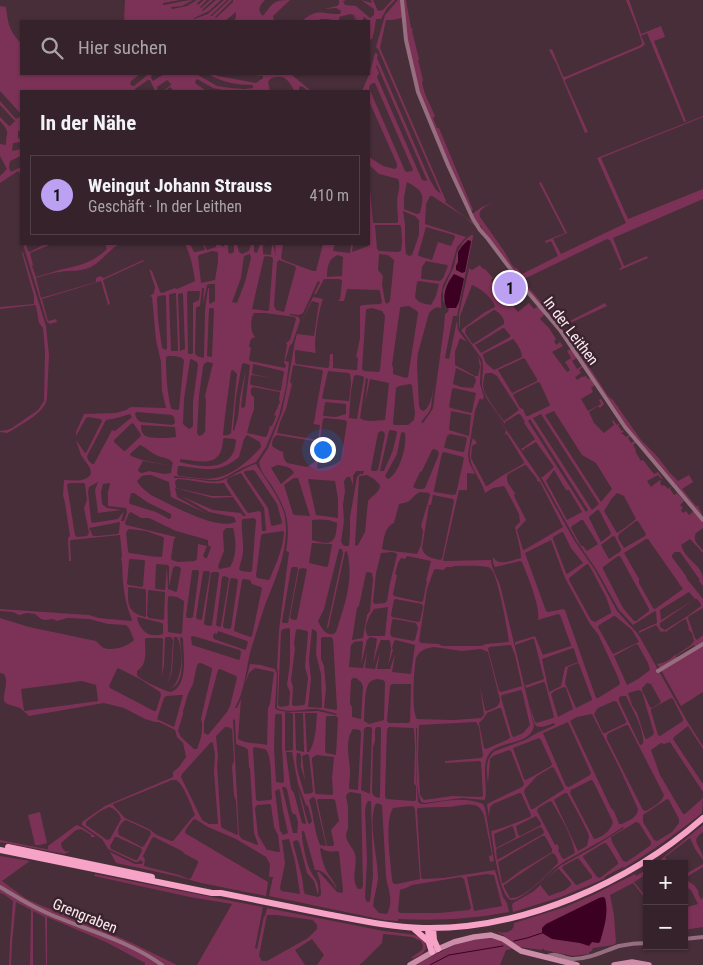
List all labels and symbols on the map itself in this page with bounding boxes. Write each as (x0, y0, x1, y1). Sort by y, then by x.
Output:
pin: 1 (494, 269, 526, 307)
street label: In der Leithen (540, 293, 602, 369)
your location (310, 437, 336, 463)
street label: Grengraben (50, 895, 120, 937)

